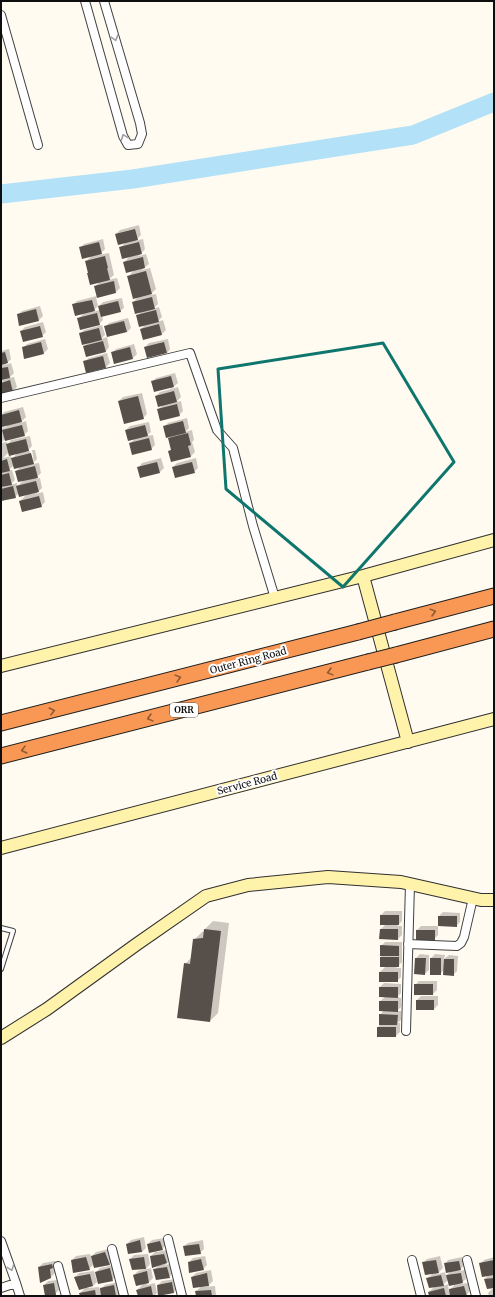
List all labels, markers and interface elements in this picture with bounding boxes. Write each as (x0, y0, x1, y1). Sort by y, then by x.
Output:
one-way arrow (110, 35, 119, 42)
one-way arrow (121, 134, 129, 141)
one-way arrow (429, 608, 436, 617)
street label: Outer Ring Road (208, 644, 288, 677)
one-way arrow (327, 667, 334, 676)
one-way arrow (175, 675, 182, 683)
road number: ORR (170, 703, 198, 717)
one-way arrow (49, 707, 56, 715)
one-way arrow (147, 714, 153, 722)
one-way arrow (21, 746, 27, 754)
street label: Service Road (216, 769, 279, 798)
one-way arrow (6, 1265, 15, 1272)

